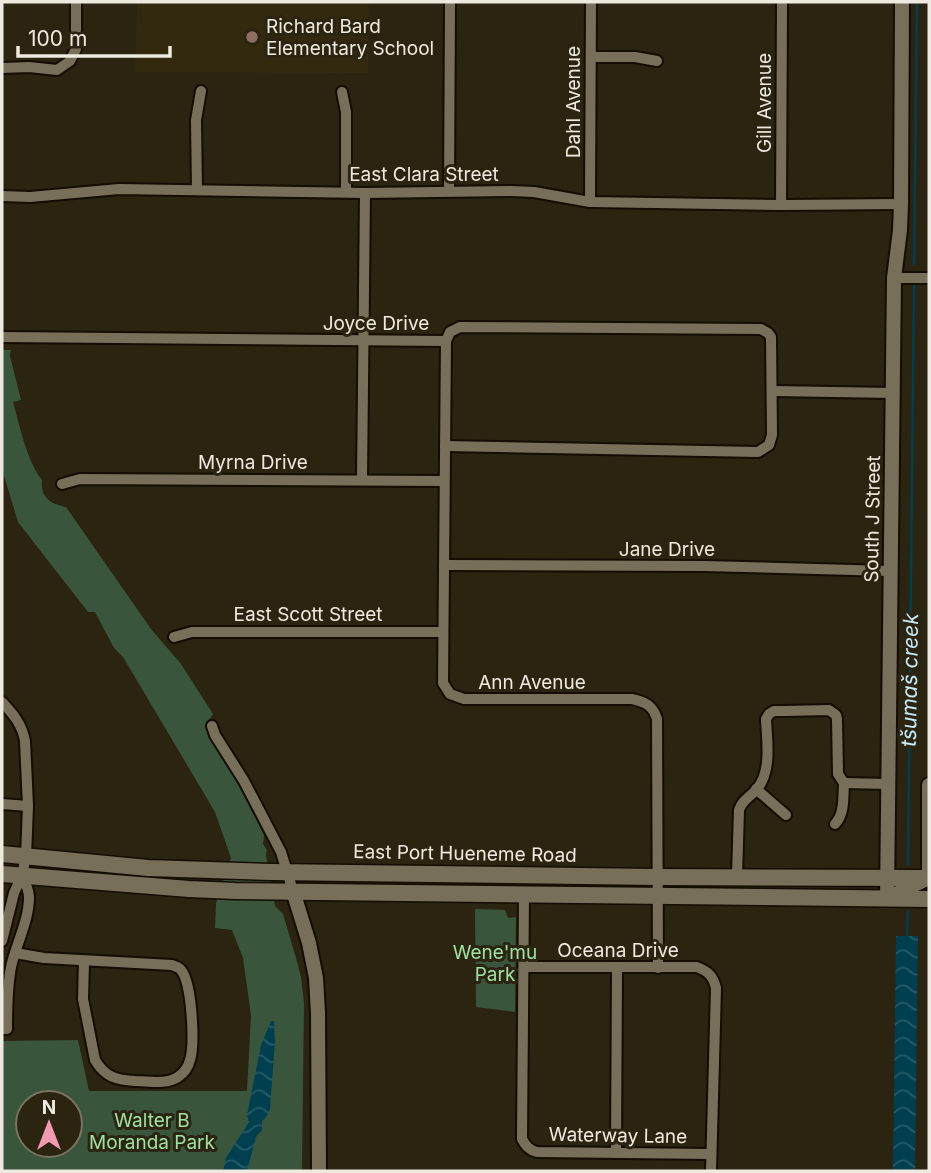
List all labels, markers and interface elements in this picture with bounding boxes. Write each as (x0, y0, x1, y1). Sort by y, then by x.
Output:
scale bar (18, 14, 170, 58)
place label: Richard Bard Elementary School (266, 15, 434, 60)
text: 100 m (28, 26, 87, 51)
marker: Richard Bard Elementary School (244, 29, 260, 45)
street label: Dahl Avenue (562, 46, 585, 158)
street label: Gill Avenue (753, 53, 776, 153)
street label: East Clara Street (349, 163, 499, 186)
street label: Joyce Drive (323, 312, 429, 335)
street label: Myrna Drive (198, 451, 308, 474)
street label: South J Street (860, 455, 885, 583)
street label: Jane Drive (619, 538, 715, 561)
street label: East Scott Street (233, 603, 383, 626)
water label: tšumaš creek (896, 612, 923, 747)
street label: Ann Avenue (478, 671, 586, 694)
street label: East Port Hueneme Road (353, 840, 577, 867)
street label: Oceana Drive (557, 939, 679, 962)
park label: Wene'mu Park (453, 941, 537, 986)
north arrow (14, 1089, 84, 1159)
text: N (42, 1096, 56, 1119)
park label: Walter B Moranda Park (89, 1109, 216, 1154)
street label: Waterway Lane (549, 1123, 687, 1148)

